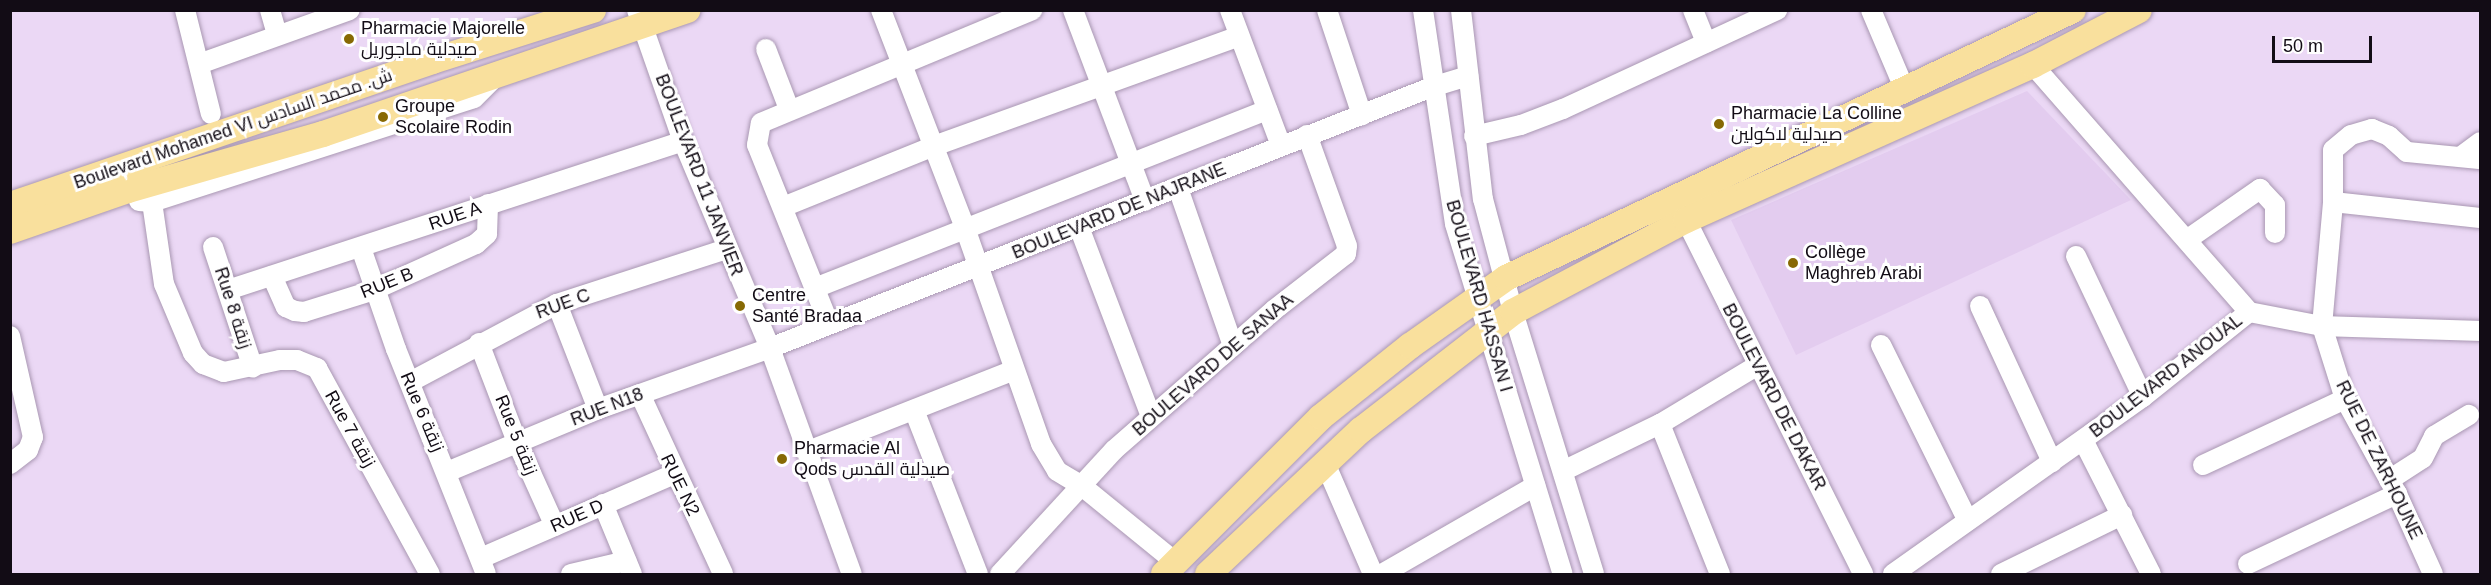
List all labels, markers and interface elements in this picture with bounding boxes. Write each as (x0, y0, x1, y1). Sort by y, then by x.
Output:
place label: Pharmacie Majorelle صيدلية ماجوريل (361, 18, 525, 60)
scale bar (2275, 24, 2376, 62)
marker: Pharmacie Majorelle صيدلية ماجوريل (342, 32, 356, 46)
text: 50 m (2283, 36, 2323, 56)
street label: Boulevard Mohamed VI ش. محمد السادس (71, 64, 395, 194)
street label: BOULEVARD 11 JANVIER (651, 71, 747, 279)
place label: Groupe Scolaire Rodin (395, 96, 512, 138)
place label: Pharmacie La Colline صيدلية لاكولين (1731, 103, 1902, 146)
marker: Groupe Scolaire Rodin (376, 110, 390, 124)
marker: Pharmacie La Colline صيدلية لاكولين (1712, 117, 1726, 131)
street label: BOULEVARD DE NAJRANE (1009, 158, 1229, 264)
street label: RUE A (425, 197, 485, 235)
street label: BOULEVARD HASSAN I (1441, 198, 1517, 394)
place label: Collège Maghreb Arabi (1805, 242, 1923, 284)
marker: Collège Maghreb Arabi (1786, 256, 1800, 270)
street label: RUE B (357, 263, 417, 303)
street label: Rue 8 زنقة (210, 264, 256, 352)
street label: RUE C (533, 284, 593, 324)
place label: Centre Santé Bradaa (752, 285, 862, 328)
street label: BOULEVARD DE SANAA (1128, 289, 1298, 441)
marker: Centre Santé Bradaa (733, 299, 747, 313)
street label: BOULEVARD DE DAKAR (1717, 300, 1831, 494)
street label: BOULEVARD ANOUAL (2085, 309, 2247, 443)
street label: Rue 6 زنقة (396, 369, 448, 455)
street label: RUE DE ZARHOUNE (2331, 377, 2427, 543)
street label: RUE N18 (568, 383, 646, 431)
street label: Rue 7 زنقة (320, 387, 380, 471)
street label: Rue 5 زنقة (490, 392, 542, 478)
place label: Pharmacie Al Qods صيدلية القدس (794, 438, 950, 480)
street label: RUE N2 (656, 451, 704, 519)
marker: Pharmacie Al Qods صيدلية القدس (775, 452, 789, 466)
street label: RUE D (547, 495, 607, 537)

